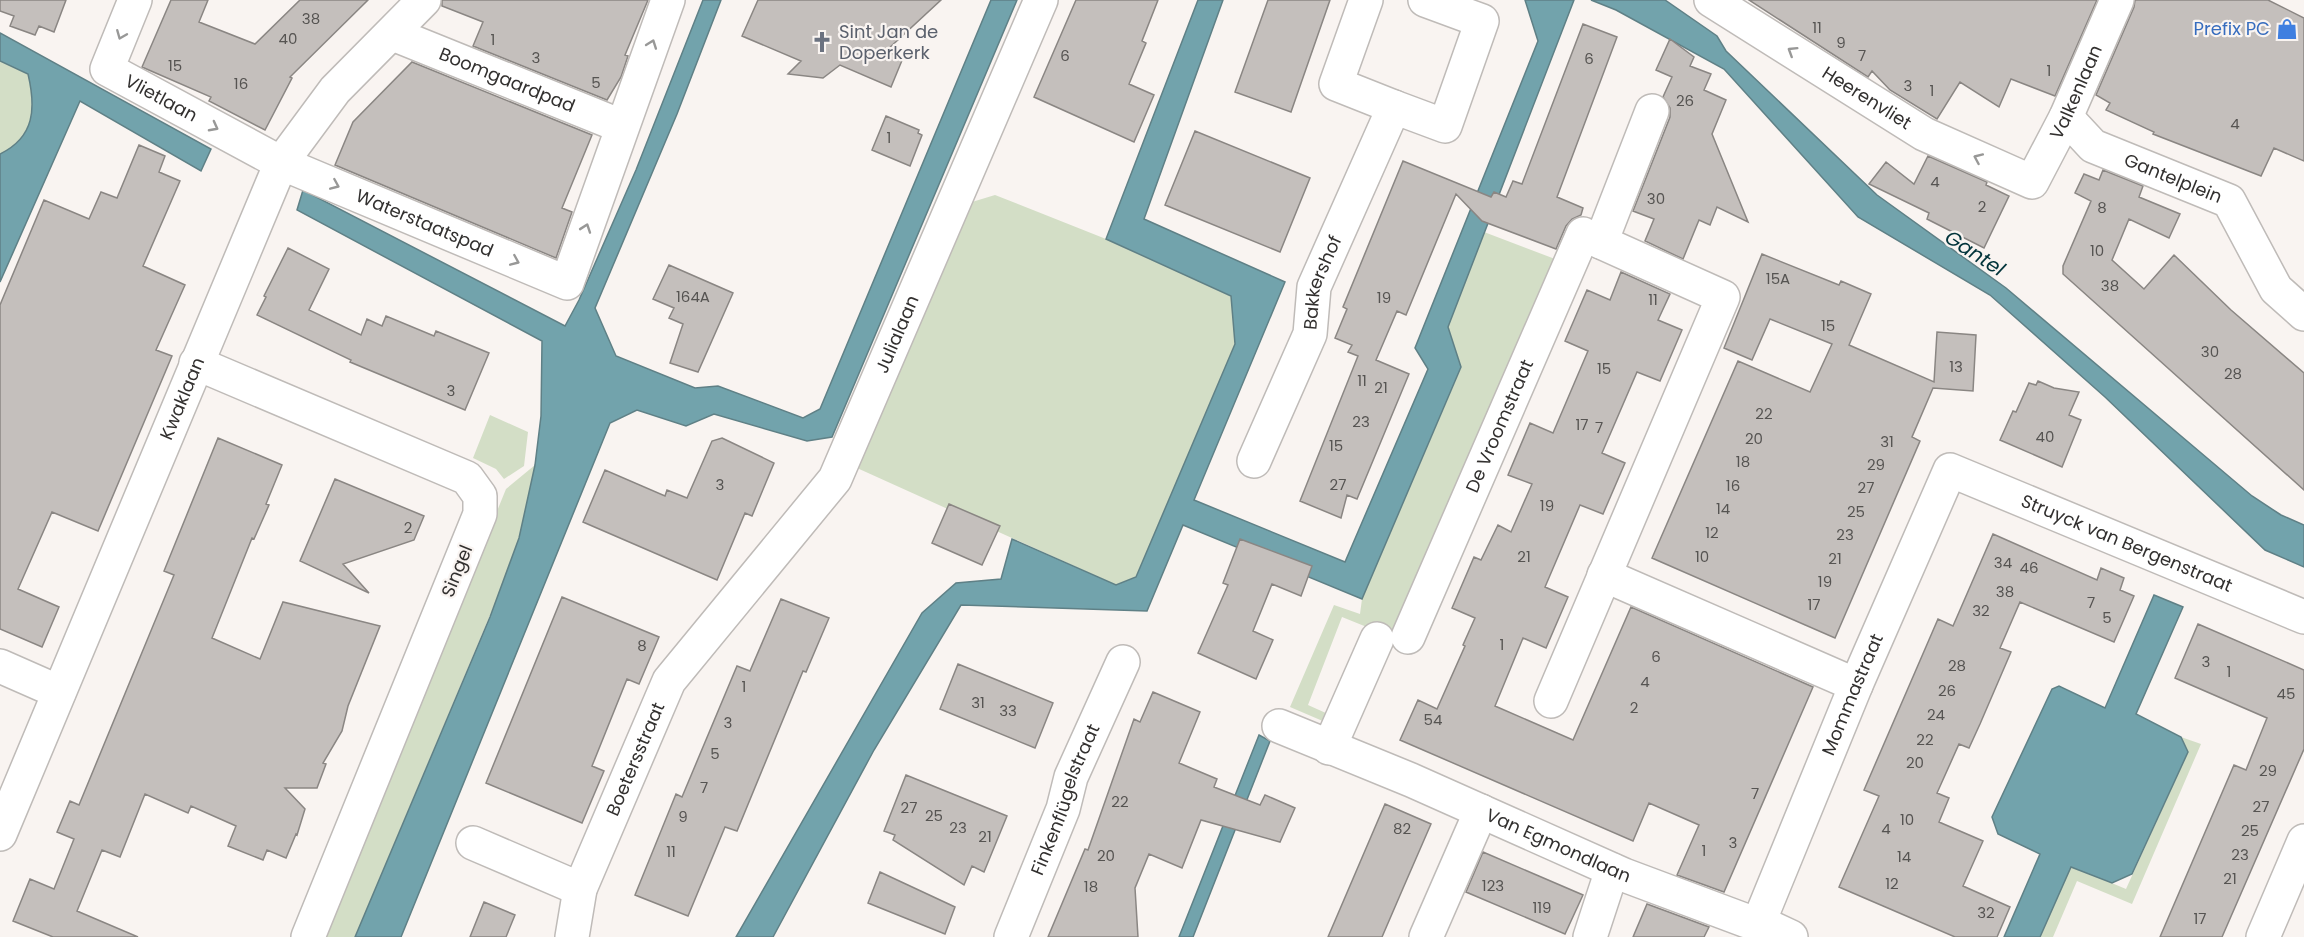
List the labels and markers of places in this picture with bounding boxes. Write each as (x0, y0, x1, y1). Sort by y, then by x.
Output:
place label: Prefix PC (2194, 16, 2270, 41)
shop icon: Prefix PC (2275, 17, 2299, 41)
place label: Sint Jan de Doperkerk (839, 19, 938, 65)
church icon: Sint Jan de Doperkerk (810, 30, 834, 54)

